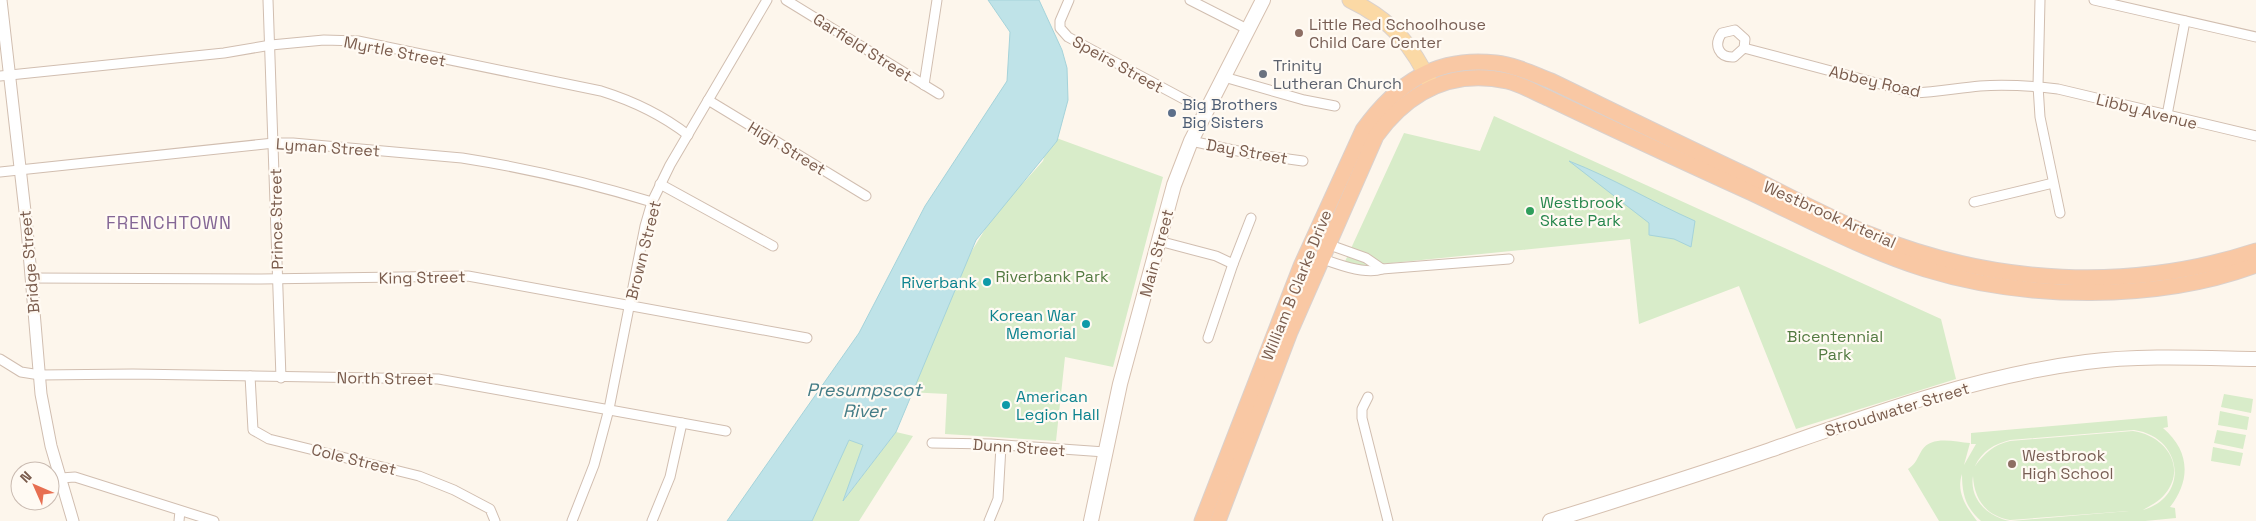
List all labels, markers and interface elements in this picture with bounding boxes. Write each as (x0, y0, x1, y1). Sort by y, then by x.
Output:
street label: Garfield Street (809, 9, 916, 86)
place label: Little Red Schoolhouse Child Care Center (1309, 14, 1486, 53)
marker: Little Red Schoolhouse Child Care Center (1293, 27, 1305, 39)
street label: Myrtle Street (342, 31, 448, 72)
street label: Speirs Street (1069, 31, 1167, 98)
place label: Trinity Lutheran Church (1273, 55, 1402, 94)
street label: Abbey Road (1827, 61, 1923, 102)
marker: Trinity Lutheran Church (1257, 68, 1269, 80)
street label: Libby Avenue (2094, 89, 2200, 134)
place label: Big Brothers Big Sisters (1182, 94, 1278, 133)
marker: Big Brothers Big Sisters (1166, 107, 1178, 119)
street label: High Street (744, 117, 830, 180)
street label: Lyman Street (275, 133, 381, 162)
street label: Day Street (1205, 134, 1289, 169)
street label: Prince Street (265, 168, 288, 270)
street label: Westbrook Arterial (1760, 176, 1899, 253)
place label: Westbrook Skate Park (1540, 192, 1624, 231)
street label: Brown Street (621, 198, 666, 302)
marker: Westbrook Skate Park (1524, 205, 1536, 217)
street label: Main Street (1135, 207, 1178, 299)
street label: William B Clarke Drive (1257, 207, 1336, 364)
street label: Bridge Street (15, 209, 44, 314)
district label: FRENCHTOWN (106, 211, 232, 234)
street label: King Street (378, 266, 466, 289)
park label: Riverbank Park (995, 266, 1109, 287)
place label: Riverbank (901, 272, 977, 293)
marker: Riverbank (981, 276, 993, 288)
place label: Korean War Memorial (989, 305, 1076, 344)
marker: Korean War Memorial (1080, 318, 1092, 330)
park label: Bicentennial Park (1787, 326, 1883, 365)
street label: North Street (336, 367, 434, 390)
water label: Presumpscot River (807, 378, 923, 422)
street label: Stroudwater Street (1822, 378, 1972, 441)
place label: American Legion Hall (1016, 386, 1100, 425)
marker: American Legion Hall (1000, 399, 1012, 411)
street label: Dunn Street (972, 434, 1066, 461)
street label: Cole Street (309, 439, 398, 480)
place label: Westbrook High School (2022, 445, 2113, 484)
marker: Westbrook High School (2006, 458, 2018, 470)
north arrow (10, 461, 60, 511)
text: N (16, 467, 35, 486)

